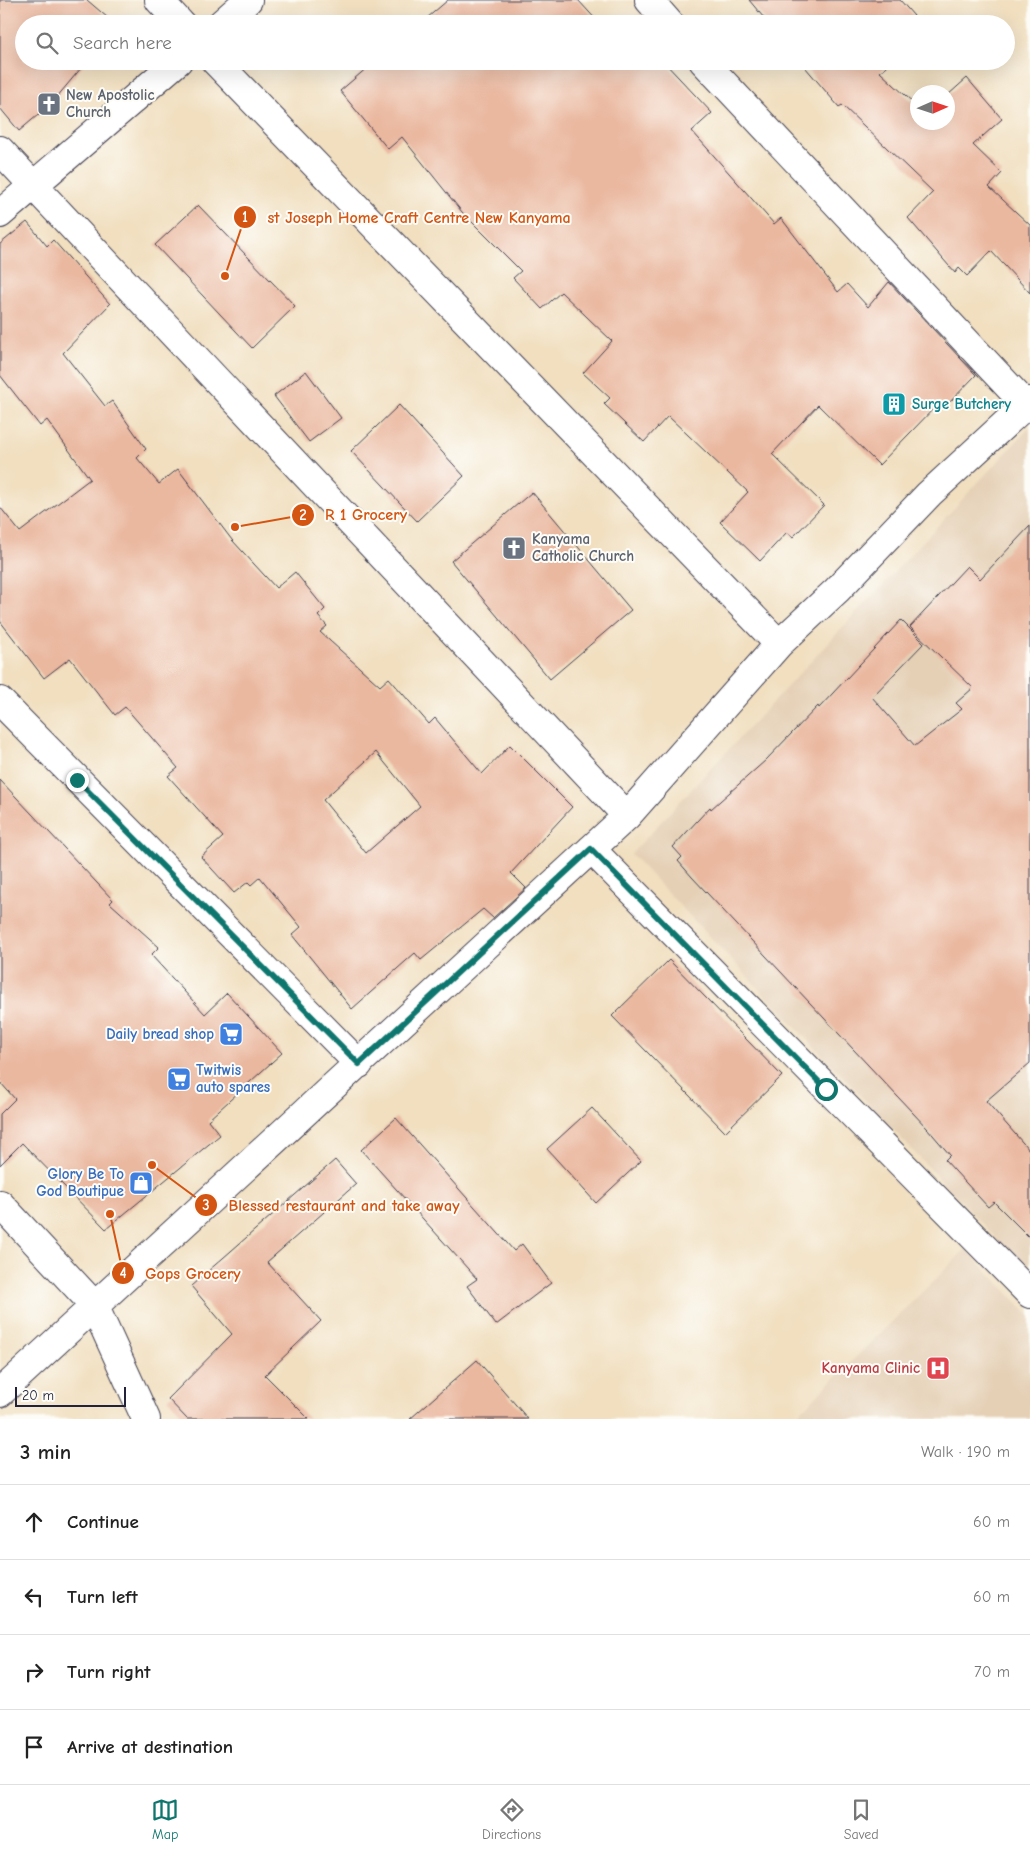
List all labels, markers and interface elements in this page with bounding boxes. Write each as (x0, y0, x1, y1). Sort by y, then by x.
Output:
search box (15, 15, 1015, 70)
icon: search (33, 29, 61, 57)
text: Search here (73, 32, 172, 54)
north arrow (910, 85, 955, 130)
place label: New Apostolic Church (66, 86, 155, 121)
church icon: New Apostolic Church (36, 91, 62, 117)
callout: st Joseph Home Craft Centre New Kanyama (233, 202, 581, 233)
text: 1 (242, 208, 248, 226)
text: st Joseph Home Craft Centre New Kanyama (267, 209, 571, 227)
building icon: Surge Butchery (881, 391, 907, 417)
place label: Surge Butchery (912, 395, 1011, 413)
callout: R 1 Grocery (290, 499, 417, 530)
text: 2 (299, 506, 307, 524)
text: R 1 Grocery (325, 506, 408, 524)
place label: Kanyama Catholic Church (532, 530, 634, 565)
church icon: Kanyama Catholic Church (501, 535, 527, 561)
route end (66, 769, 89, 792)
supermarket icon: Daily bread shop (218, 1021, 244, 1047)
place label: Daily bread shop (106, 1025, 214, 1043)
place label: Twitwis auto spares (196, 1061, 270, 1096)
supermarket icon: Twitwis auto spares (166, 1066, 192, 1092)
route start (815, 1078, 838, 1101)
place label: Glory Be To God Boutipue (36, 1165, 124, 1200)
shop icon: Glory Be To God Boutipue (128, 1170, 154, 1196)
callout: Blessed restaurant and take away (194, 1189, 470, 1220)
text: 3 (202, 1196, 210, 1214)
text: Blessed restaurant and take away (228, 1197, 460, 1215)
callout: Gops Grocery (110, 1258, 251, 1289)
text: 4 (119, 1264, 127, 1282)
text: Gops Grocery (145, 1265, 241, 1283)
hospital icon: Kanyama Clinic (925, 1355, 951, 1381)
place label: Kanyama Clinic (822, 1359, 920, 1377)
scale bar (15, 1384, 126, 1407)
text: 20 m (22, 1387, 54, 1404)
text: 3 min (20, 1440, 71, 1464)
text: Walk · 190 m (921, 1443, 1010, 1461)
icon: ahead (20, 1508, 48, 1536)
text: Continue (67, 1511, 139, 1533)
text: 60 m (973, 1513, 1010, 1531)
icon: left (20, 1583, 48, 1611)
text: Turn left (67, 1586, 138, 1608)
text: 60 m (973, 1588, 1010, 1606)
icon: right (20, 1658, 48, 1686)
text: Turn right (67, 1661, 151, 1683)
text: 70 m (974, 1663, 1010, 1681)
icon: arrive (20, 1733, 48, 1761)
text: Arrive at destination (67, 1736, 233, 1758)
tab: Map (151, 1796, 179, 1843)
tab: Directions (482, 1796, 541, 1843)
tab: Saved (844, 1796, 879, 1843)

